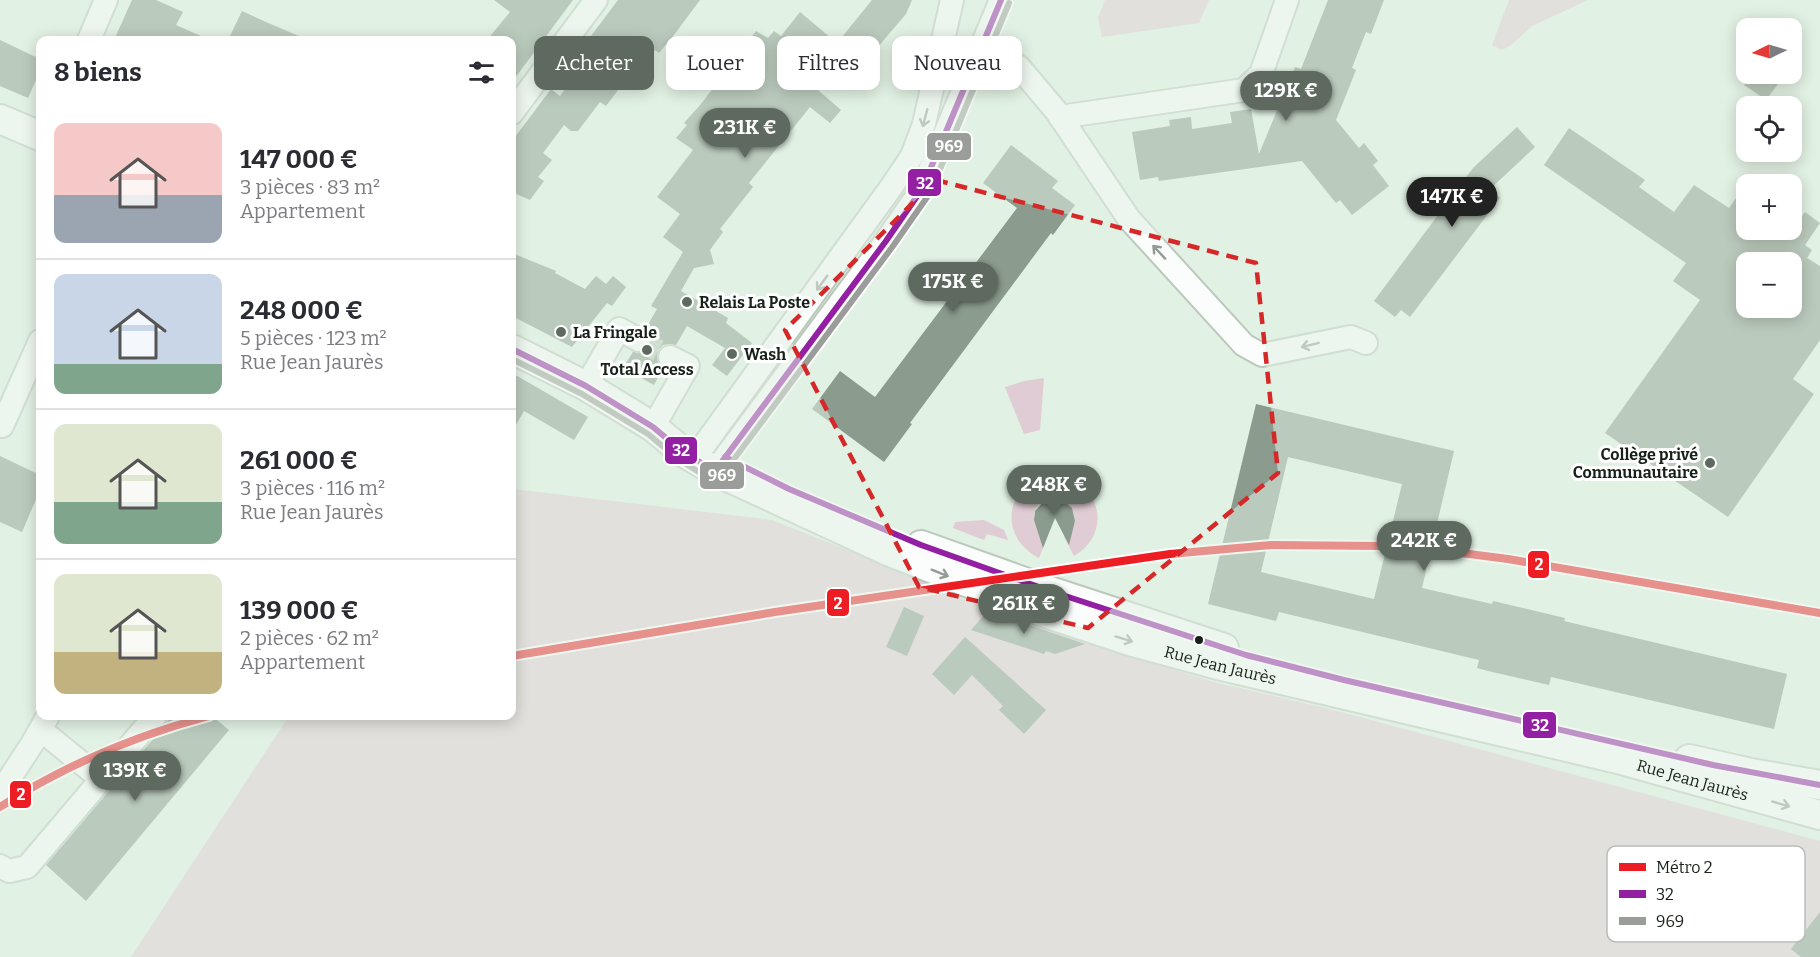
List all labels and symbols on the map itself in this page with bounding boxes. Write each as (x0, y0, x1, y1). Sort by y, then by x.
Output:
north arrow (1736, 18, 1802, 84)
pin: 129K € (1237, 71, 1335, 122)
pin: 231K € (696, 108, 794, 159)
one-way arrow (919, 109, 931, 128)
line badge: 969 (926, 132, 972, 161)
text: 969 (935, 137, 963, 156)
line badge: 32 (907, 168, 942, 197)
text: 32 (916, 174, 934, 193)
pin: 147K € (1403, 177, 1501, 228)
one-way arrow (1152, 245, 1167, 260)
pin: 175K € (904, 262, 1002, 313)
one-way arrow (816, 274, 829, 290)
place label: Relais La Poste (699, 293, 810, 312)
marker: Relais La Poste (680, 295, 694, 309)
place label: La Fringale (573, 323, 657, 342)
marker: La Fringale (554, 325, 568, 339)
one-way arrow (1300, 340, 1319, 352)
marker: Total Access (640, 343, 654, 357)
place label: Wash (744, 345, 786, 364)
marker: Wash (725, 347, 739, 361)
place label: Total Access (600, 360, 694, 379)
line badge: 32 (664, 436, 698, 465)
text: 32 (672, 441, 690, 460)
place label: Collège privé Communautaire (1573, 445, 1698, 482)
marker: Collège privé Communautaire (1703, 456, 1717, 470)
line badge: 969 (699, 461, 745, 490)
pin: 248K € (1005, 465, 1103, 516)
text: 969 (708, 466, 736, 485)
pin: 242K € (1375, 521, 1473, 572)
line badge: 2 (1527, 550, 1550, 579)
text: 2 (1534, 555, 1544, 574)
one-way arrow (931, 568, 949, 579)
pin: 261K € (975, 584, 1073, 635)
line badge: 2 (826, 588, 850, 617)
text: 2 (833, 594, 843, 613)
one-way arrow (1114, 634, 1133, 645)
unlabelled marker (1193, 634, 1205, 646)
street label: Rue Jean Jaurès (1162, 642, 1278, 688)
line badge: 32 (1522, 711, 1557, 739)
text: 32 (1531, 716, 1549, 735)
pin: 139K € (86, 751, 184, 802)
street label: Rue Jean Jaurès (1635, 756, 1750, 805)
line badge: 2 (9, 780, 32, 809)
text: 2 (16, 785, 26, 804)
one-way arrow (1771, 799, 1790, 810)
legend (1607, 846, 1805, 942)
text: Métro 2 (1656, 858, 1712, 877)
text: 32 (1656, 885, 1674, 904)
text: 969 (1656, 912, 1684, 931)

